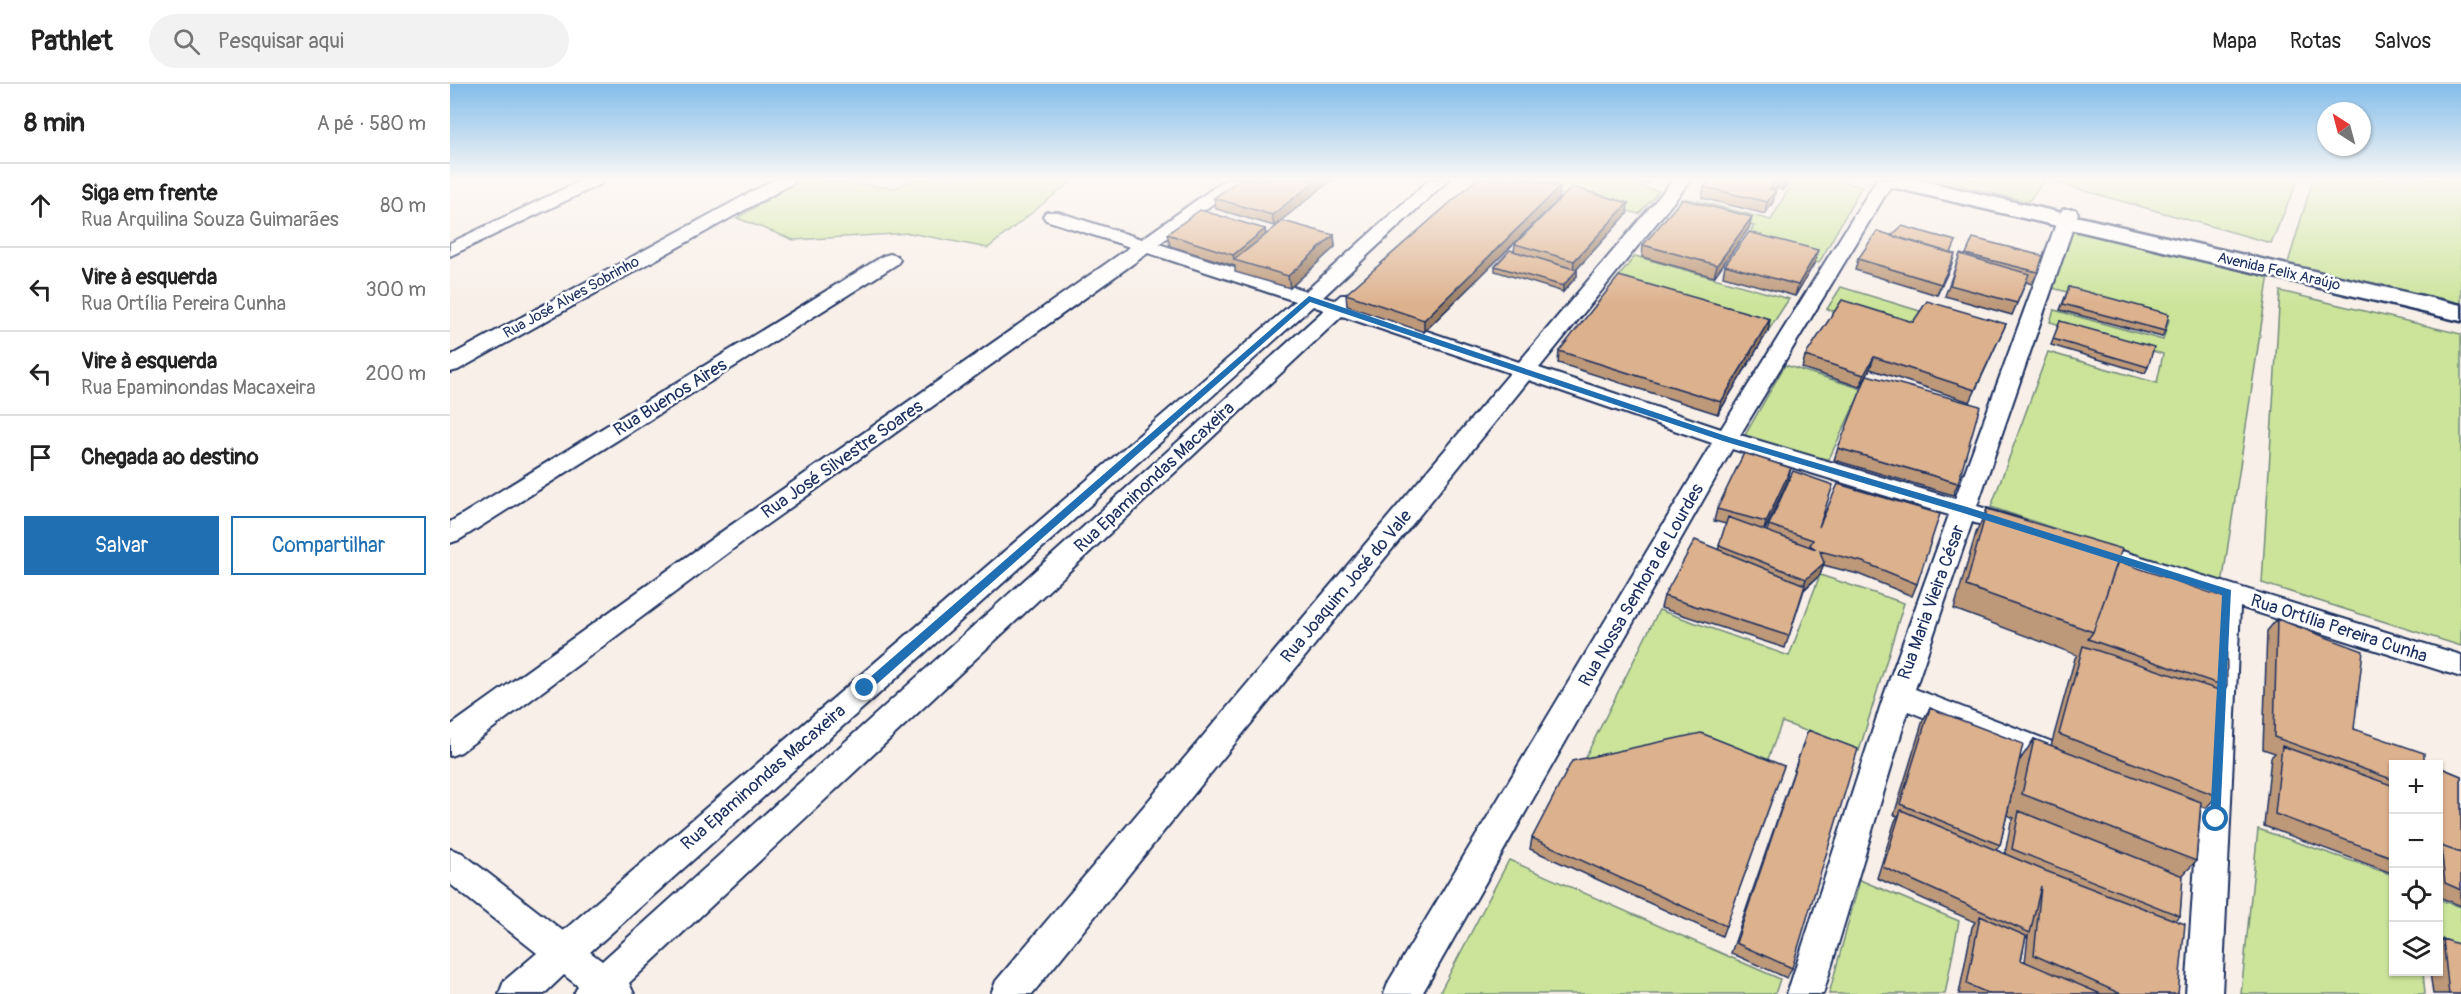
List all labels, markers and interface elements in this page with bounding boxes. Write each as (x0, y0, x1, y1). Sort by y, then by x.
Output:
search box (149, 14, 569, 68)
text: Pathlet (30, 24, 113, 59)
icon: search (170, 25, 203, 58)
text: Pesquisar aqui (218, 27, 344, 55)
text: Mapa (2212, 28, 2257, 55)
text: Rotas (2290, 28, 2341, 55)
text: Salvos (2374, 28, 2431, 55)
north arrow (2317, 102, 2371, 156)
text: 8 min (24, 107, 85, 139)
text: A pé · 580 m (317, 111, 426, 136)
text: Siga em frente (81, 179, 217, 207)
icon: ahead (24, 189, 57, 222)
text: 80 m (380, 193, 426, 218)
text: Rua Arquilina Souza Guimarães (81, 207, 339, 232)
street label: Avenida Felix Araújo (2215, 248, 2342, 295)
street label: Rua José Alves Sobrinho (500, 252, 643, 343)
text: Vire à esquerda (81, 263, 217, 291)
icon: left (24, 273, 57, 306)
text: 300 m (365, 277, 426, 302)
text: Rua Ortília Pereira Cunha (81, 291, 286, 316)
text: Vire à esquerda (81, 347, 217, 375)
street label: Rua Buenos Aires (609, 353, 731, 442)
icon: left (24, 357, 57, 390)
text: 200 m (365, 361, 426, 386)
text: Rua Epaminondas Macaxeira (81, 375, 316, 400)
street label: Rua José Silvestre Soares (757, 395, 928, 524)
street label: Rua Epaminondas Macaxeira (1069, 397, 1239, 558)
icon: arrive (24, 441, 57, 474)
text: Chegada ao destino (81, 443, 259, 471)
street label: Rua Nossa Senhora de Lourdes (1574, 480, 1709, 691)
street label: Rua Joaquim José do Vale (1276, 505, 1417, 668)
button: Salvar (24, 516, 219, 575)
button: Compartilhar (231, 516, 426, 575)
street label: Rua Maria Vieira César (1893, 521, 1970, 683)
street label: Rua Ortília Pereira Cunha (2248, 589, 2430, 668)
route end (851, 674, 877, 700)
street label: Rua Epaminondas Macaxeira (676, 699, 851, 855)
map controls (2389, 760, 2443, 976)
button: + (2389, 760, 2443, 814)
route start (2202, 805, 2228, 831)
button: − (2389, 814, 2443, 868)
button: locate (2389, 868, 2443, 922)
button: layers (2389, 922, 2443, 976)

